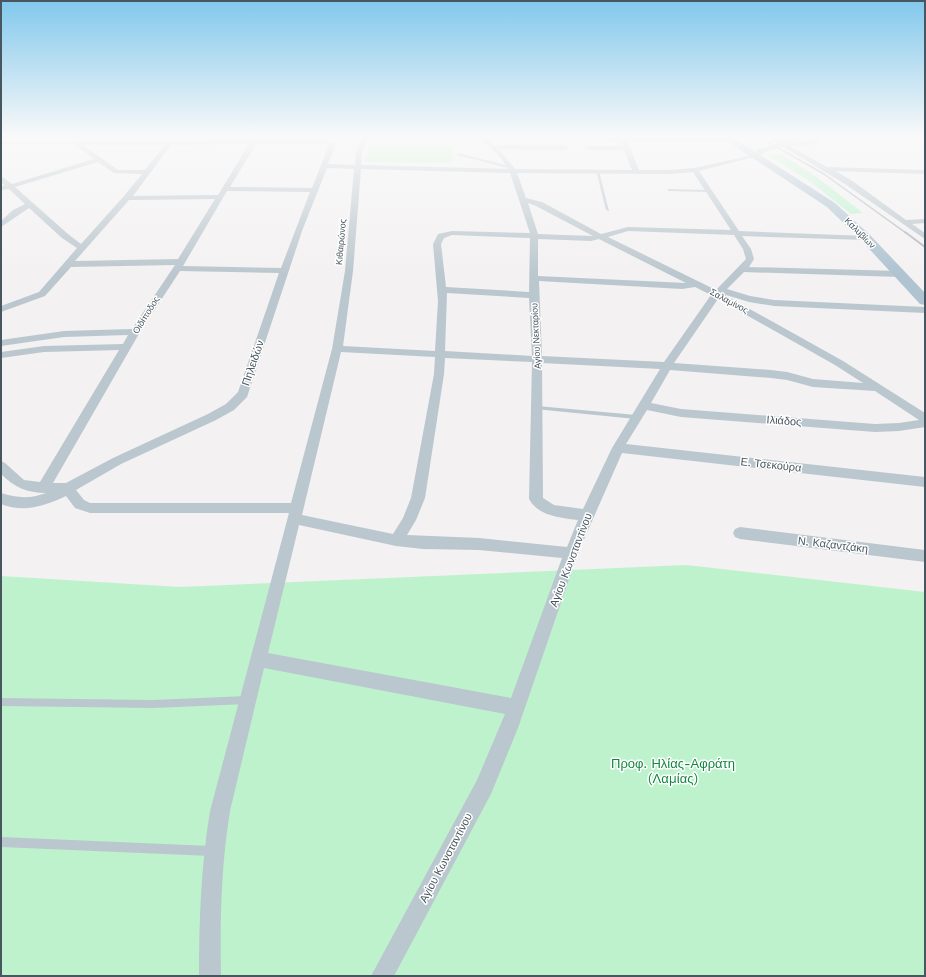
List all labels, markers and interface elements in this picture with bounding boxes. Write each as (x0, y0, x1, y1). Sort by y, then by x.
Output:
street label: Καλυβίων (843, 216, 878, 251)
street label: Κιθαιρώνος (334, 218, 348, 265)
street label: Σαλαμίνος (708, 287, 750, 316)
street label: Οιδίποδος (131, 294, 162, 335)
street label: Αγίου Νεκταρίου (529, 303, 543, 369)
street label: Πηλειδών (239, 338, 267, 387)
street label: Ιλιάδος (766, 413, 802, 429)
street label: Ε. Τσεκούρα (740, 455, 803, 475)
street label: Αγίου Κωνσταντίνου (547, 511, 595, 609)
street label: Ν. Καζαντζάκη (797, 534, 869, 556)
park label: Προφ. Ηλίας-Αφράτη (Λαμίας) (611, 756, 735, 786)
street label: Αγίου Κωνσταντίνου (417, 811, 475, 905)

